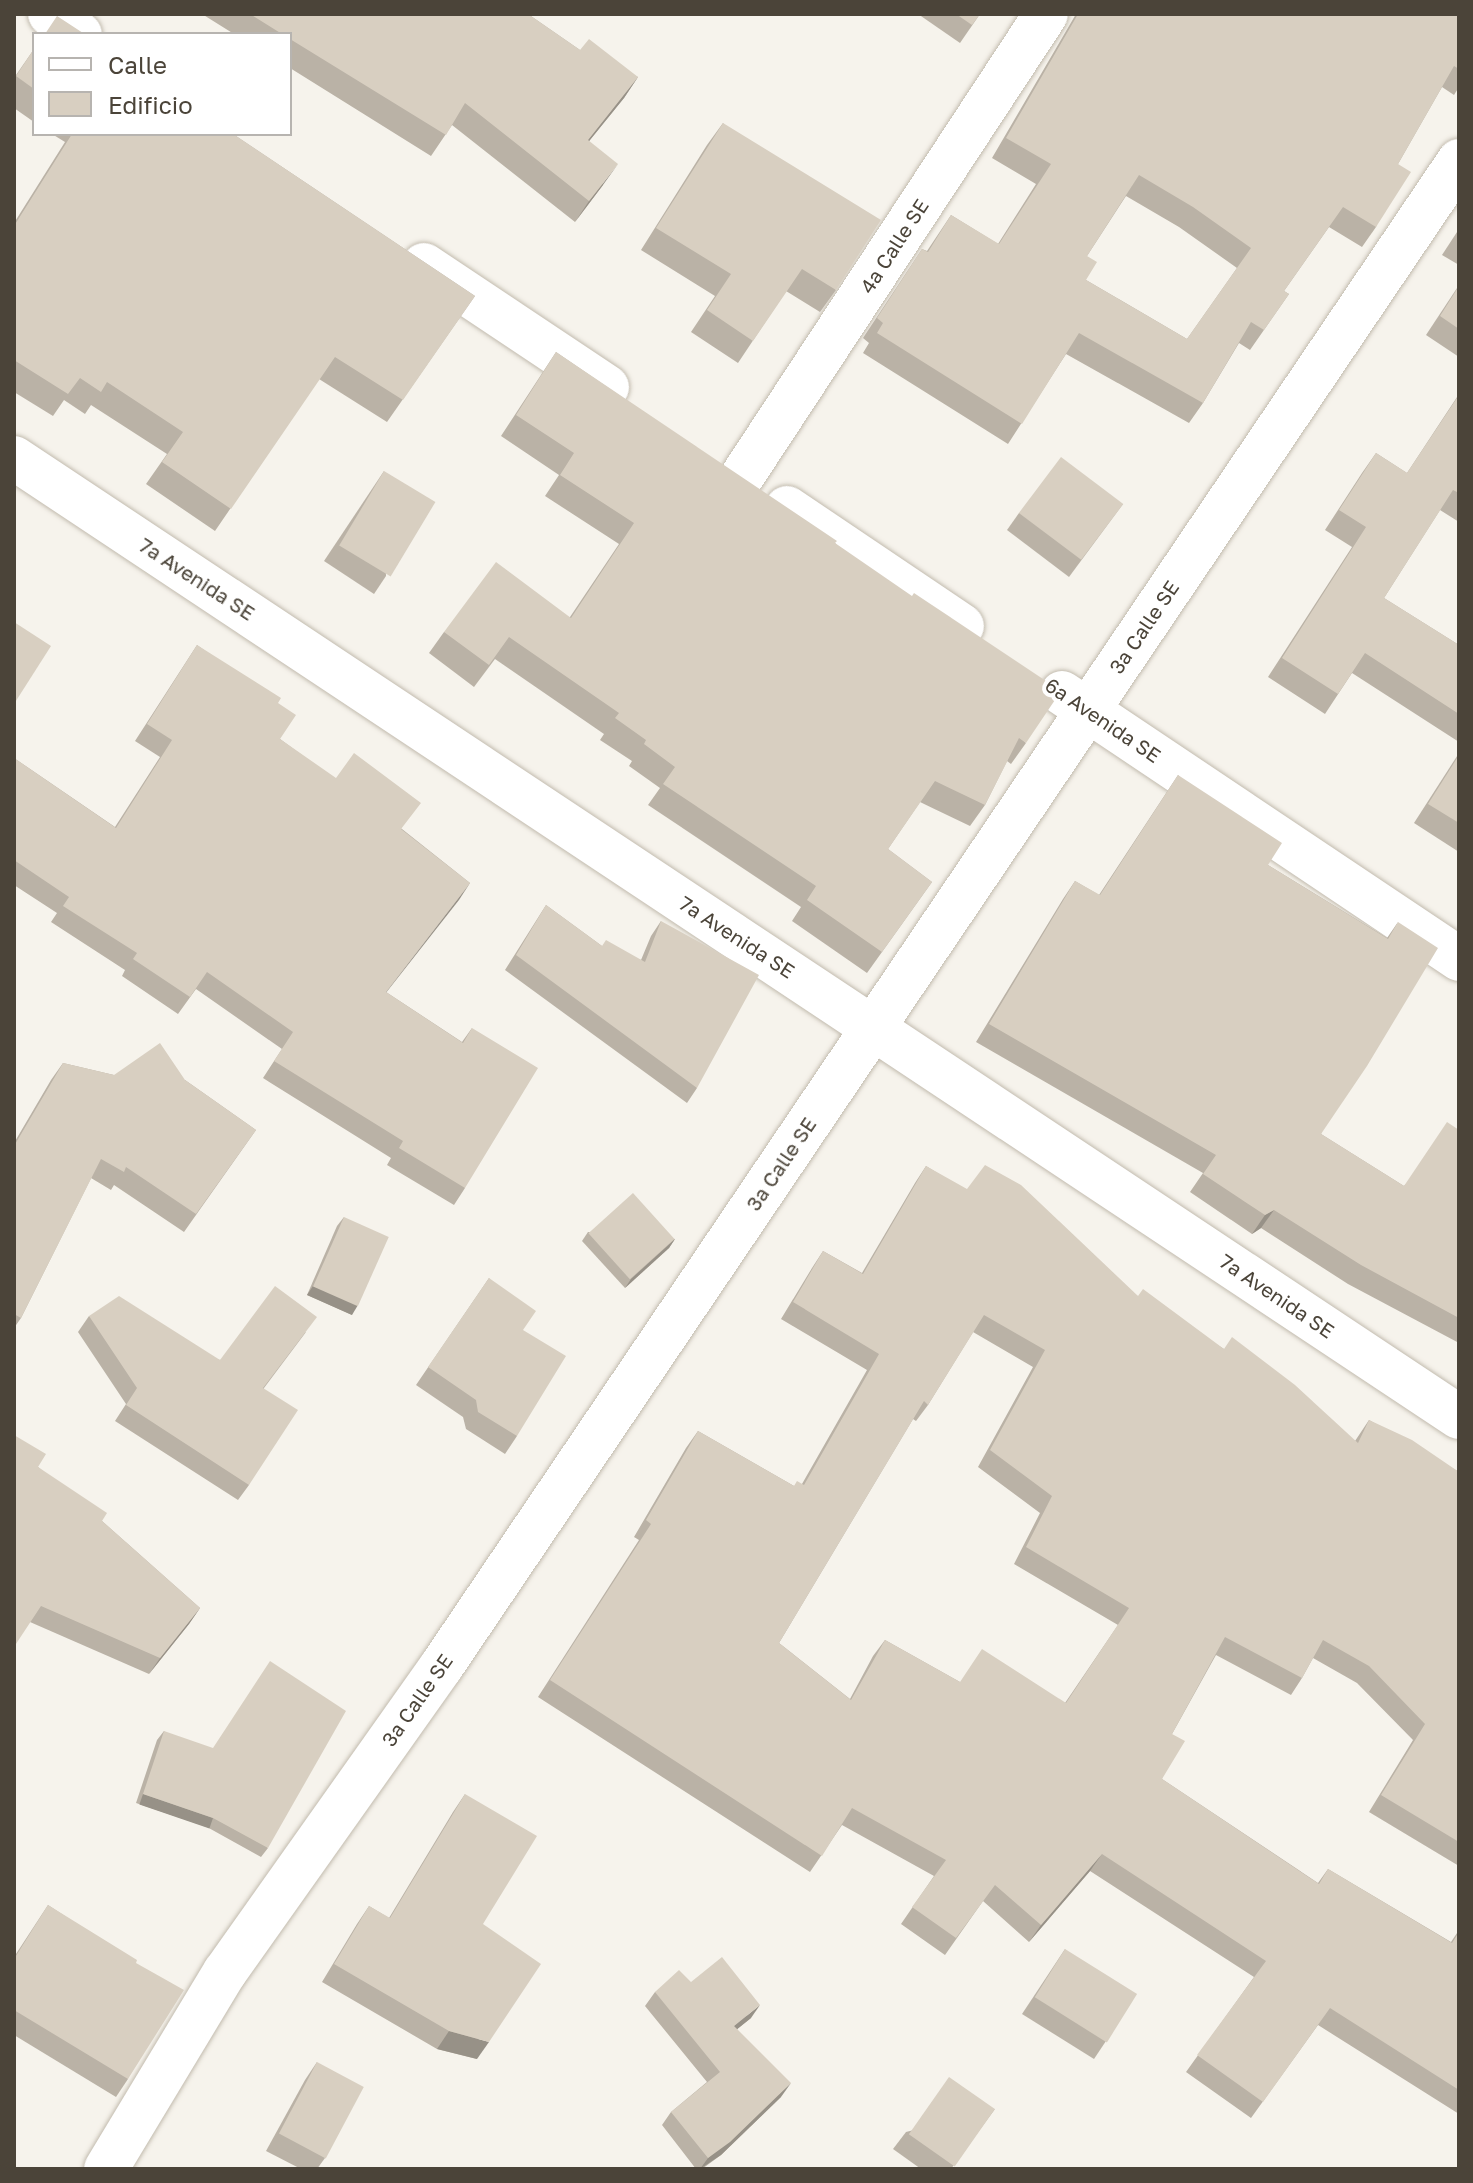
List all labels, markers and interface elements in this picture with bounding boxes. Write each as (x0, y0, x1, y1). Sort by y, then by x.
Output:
legend (32, 32, 292, 136)
text: Calle (108, 50, 167, 79)
text: Edificio (108, 90, 193, 119)
street label: 4a Calle SE (855, 194, 933, 298)
street label: 7a Avenida SE (135, 533, 259, 625)
street label: 3a Calle SE (1104, 576, 1184, 678)
street label: 6a Avenida SE (1041, 673, 1165, 767)
street label: 7a Avenida SE (675, 891, 799, 983)
street label: 3a Calle SE (741, 1113, 821, 1215)
street label: 7a Avenida SE (1215, 1249, 1339, 1343)
street label: 3a Calle SE (376, 1649, 458, 1751)

